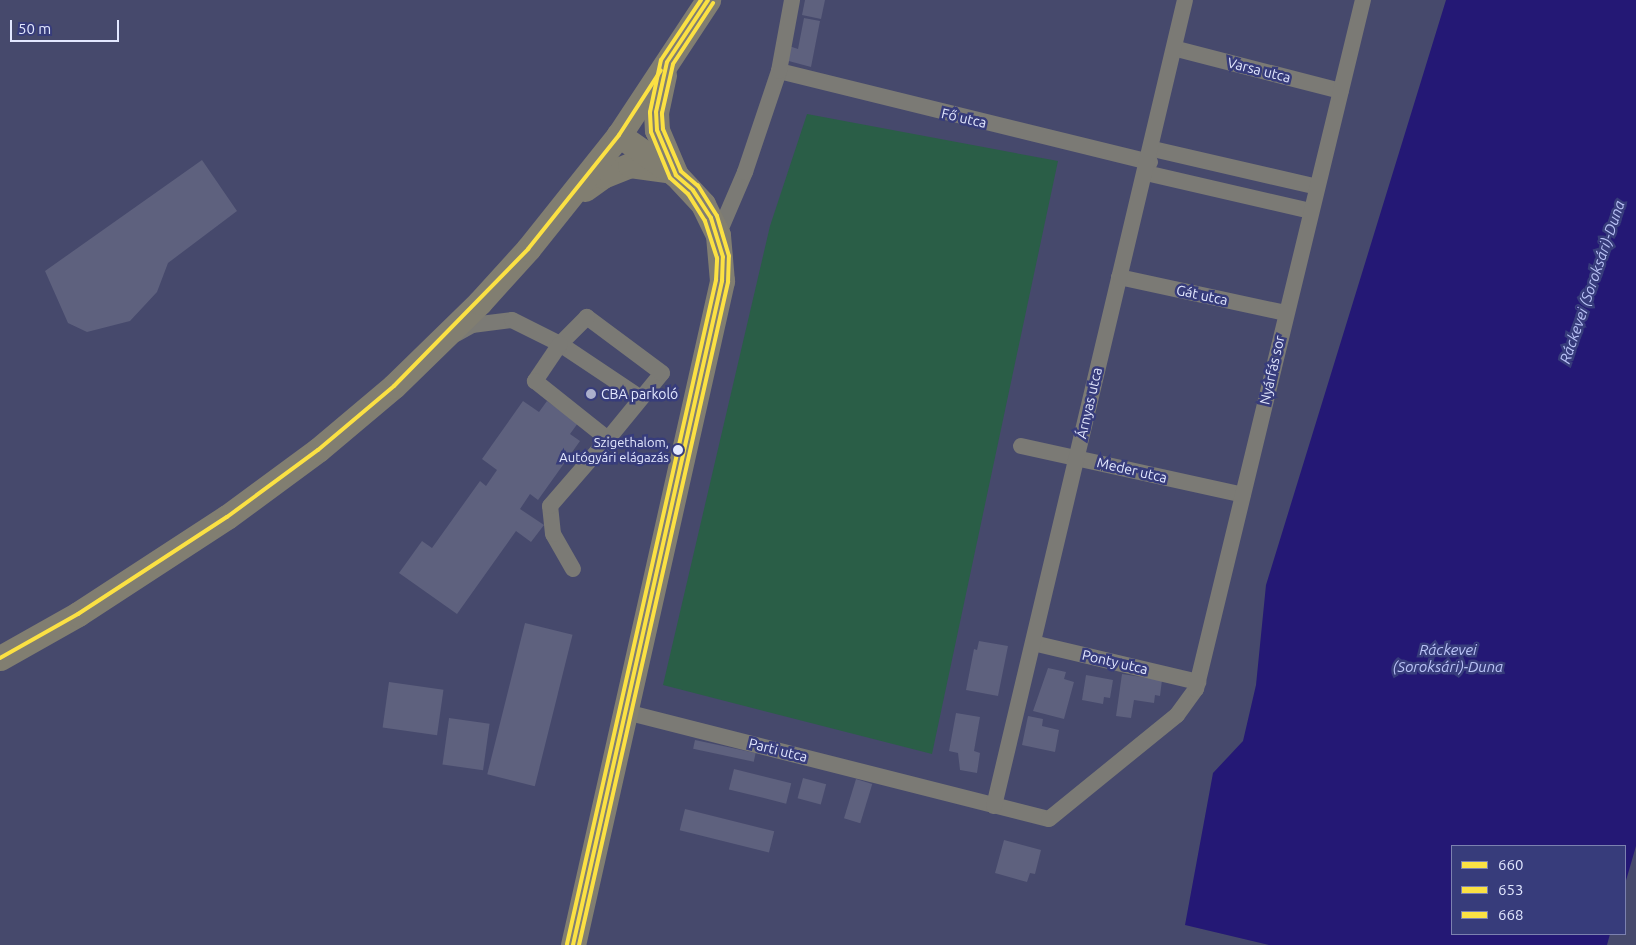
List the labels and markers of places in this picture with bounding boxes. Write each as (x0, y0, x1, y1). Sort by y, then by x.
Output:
place label: CBA parkoló (601, 386, 678, 402)
marker: CBA parkoló (585, 388, 597, 400)
place label: Szigethalom, Autógyári elágazás (559, 435, 669, 466)
marker: Szigethalom, Autógyári elágazás (673, 445, 683, 455)

